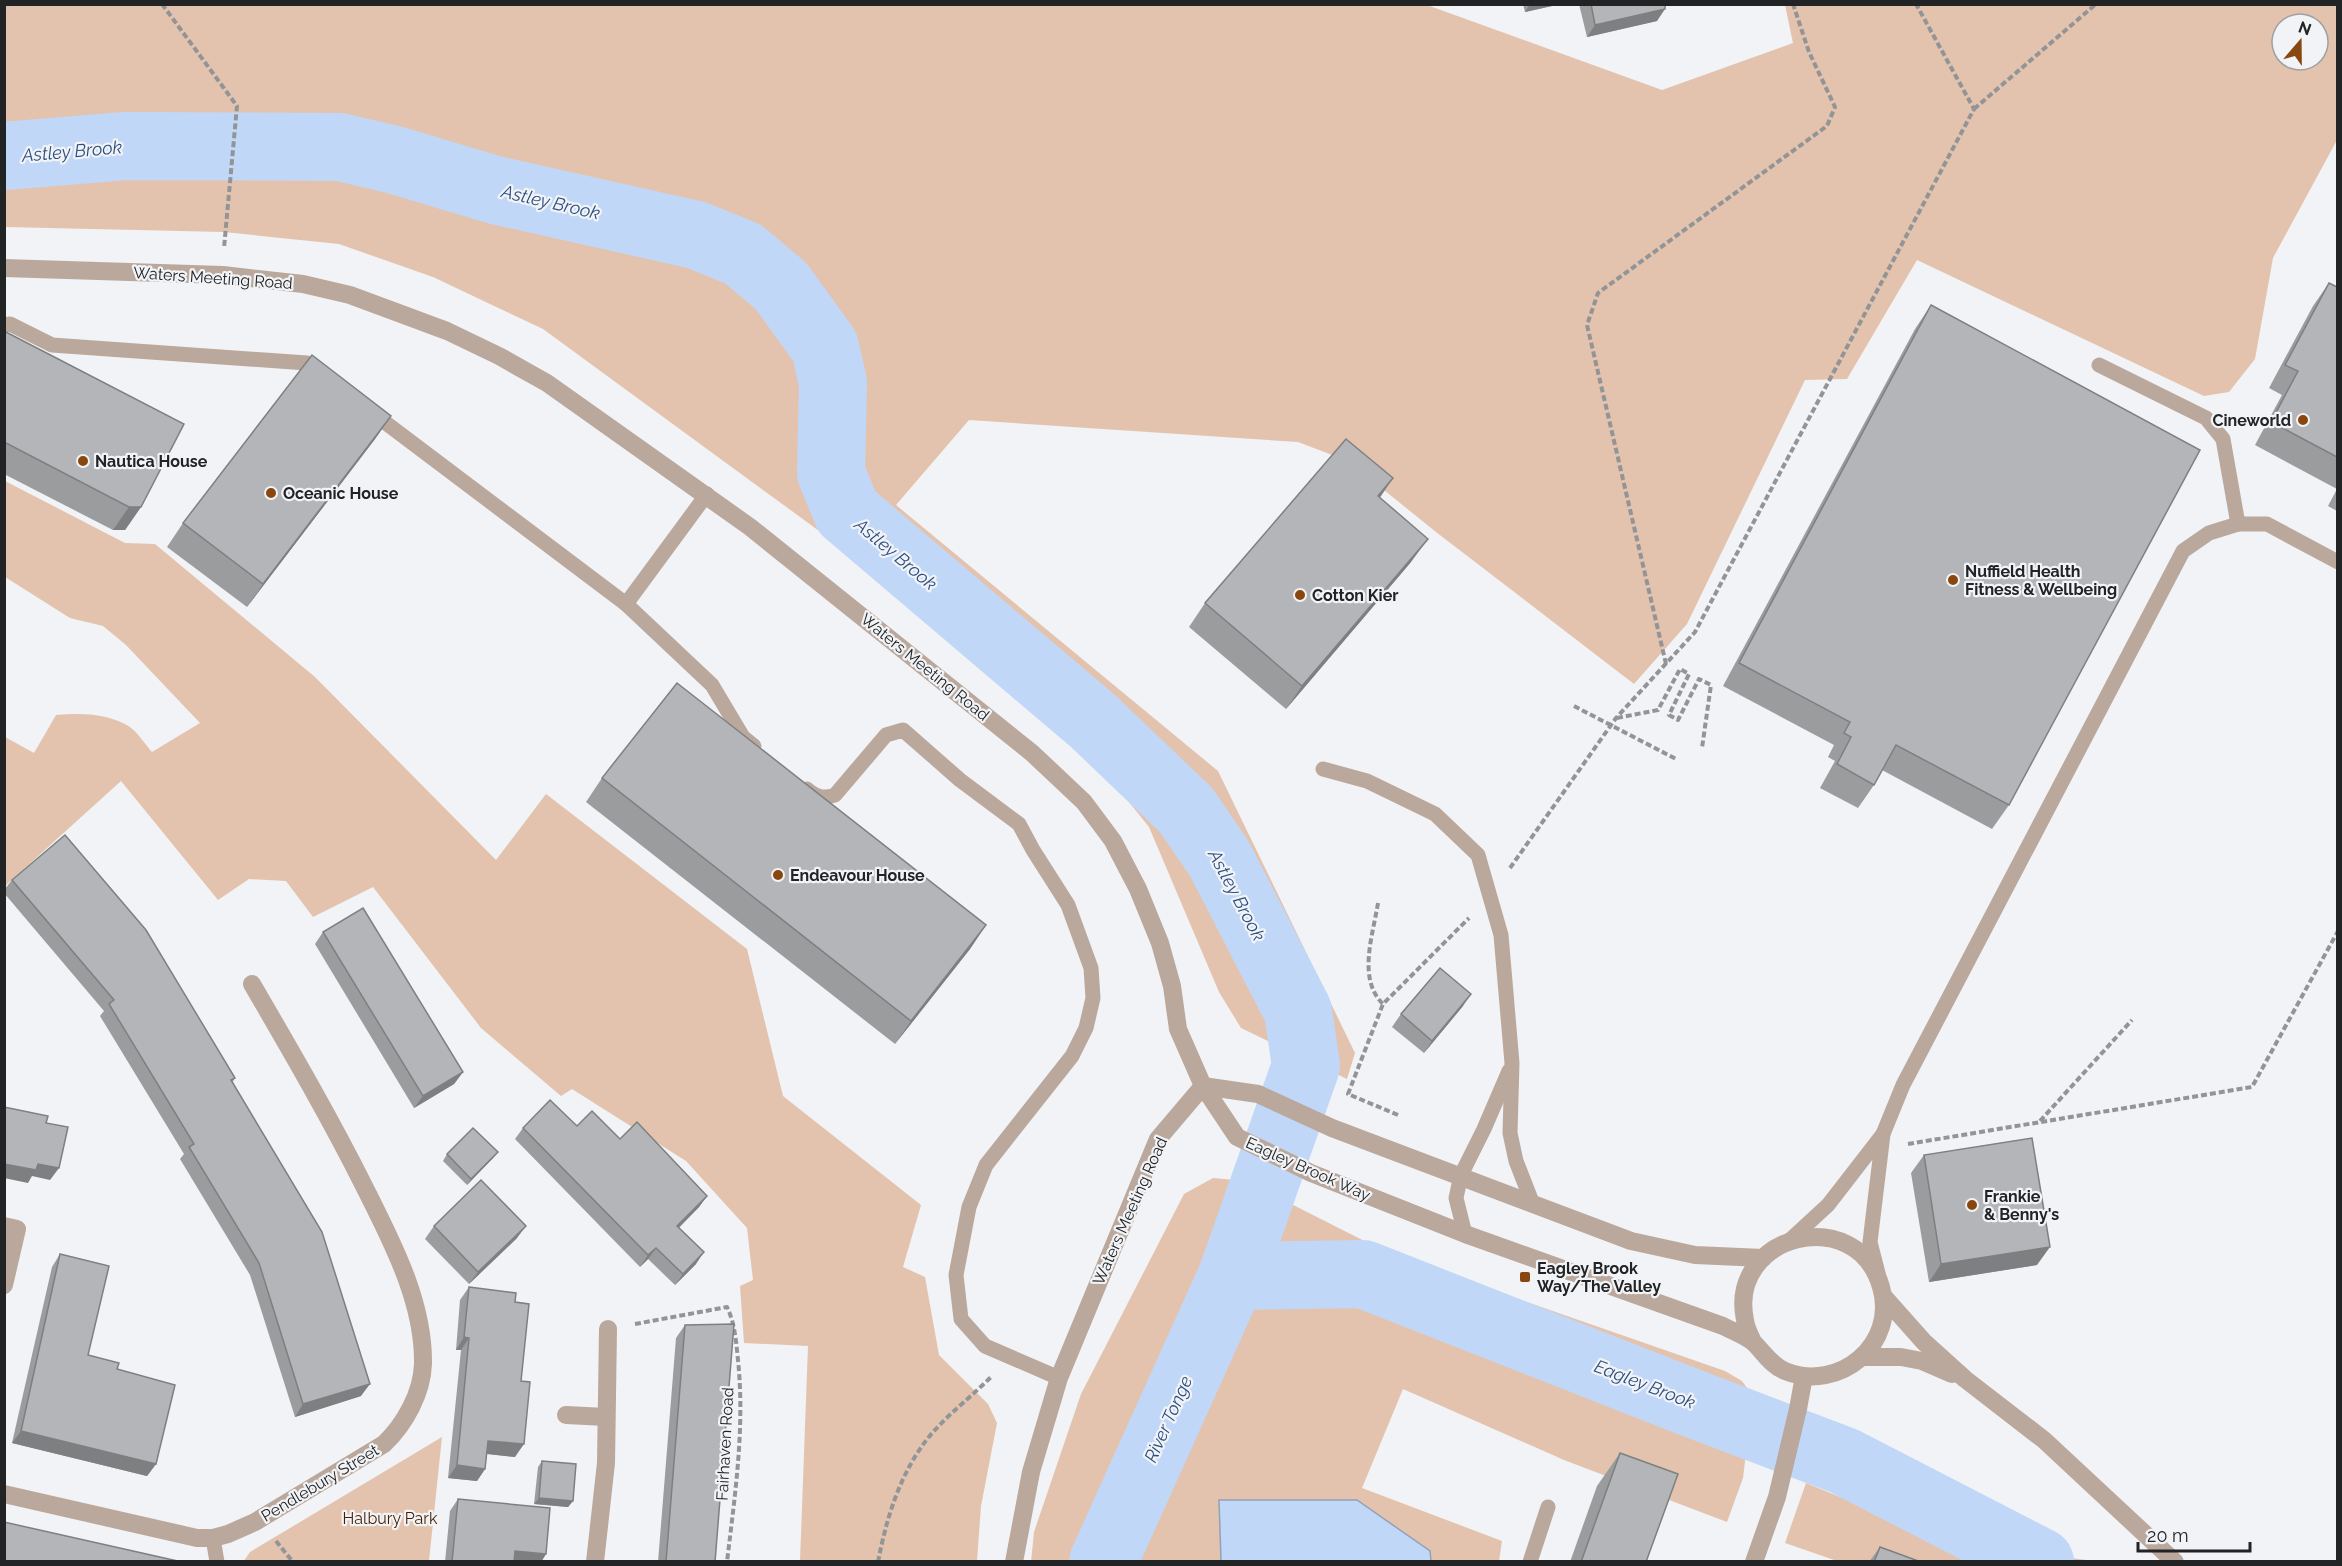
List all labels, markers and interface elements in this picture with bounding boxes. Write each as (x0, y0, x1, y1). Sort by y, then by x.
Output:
north arrow (2270, 12, 2330, 72)
text: N (2296, 17, 2314, 39)
water label: Astley Brook (20, 136, 123, 166)
water label: Astley Brook (499, 180, 603, 224)
street label: Waters Meeting Road (133, 263, 293, 293)
place label: Cineworld (2213, 411, 2291, 430)
marker: Cineworld (2296, 413, 2310, 427)
place label: Nautica House (95, 452, 208, 471)
marker: Nautica House (76, 454, 90, 468)
place label: Oceanic House (283, 484, 399, 503)
marker: Oceanic House (264, 486, 278, 500)
water label: Astley Brook (850, 513, 942, 595)
place label: Nuffield Health Fitness & Wellbeing (1965, 562, 2117, 599)
marker: Nuffield Health Fitness & Wellbeing (1946, 573, 1960, 587)
place label: Cotton Kier (1312, 586, 1398, 605)
marker: Cotton Kier (1293, 588, 1307, 602)
street label: Waters Meeting Road (857, 609, 993, 725)
water label: Astley Brook (1204, 845, 1270, 945)
place label: Endeavour House (790, 866, 925, 885)
marker: Endeavour House (771, 868, 785, 882)
street label: Eagley Brook Way (1243, 1133, 1373, 1205)
street label: Waters Meeting Road (1089, 1134, 1171, 1288)
place label: Frankie & Benny's (1984, 1187, 2059, 1224)
marker: Frankie & Benny's (1965, 1198, 1979, 1212)
place label: Eagley Brook Way/The Valley (1537, 1259, 1661, 1296)
marker: Eagley Brook Way/The Valley (1518, 1270, 1532, 1284)
water label: Eagley Brook (1592, 1355, 1699, 1413)
water label: River Tonge (1140, 1372, 1197, 1465)
street label: Fairhaven Road (713, 1387, 737, 1501)
street label: Pendlebury Street (258, 1440, 383, 1526)
park label: Halbury Park (343, 1509, 438, 1528)
scale bar (2138, 1515, 2250, 1553)
text: 20 m (2147, 1525, 2189, 1546)

